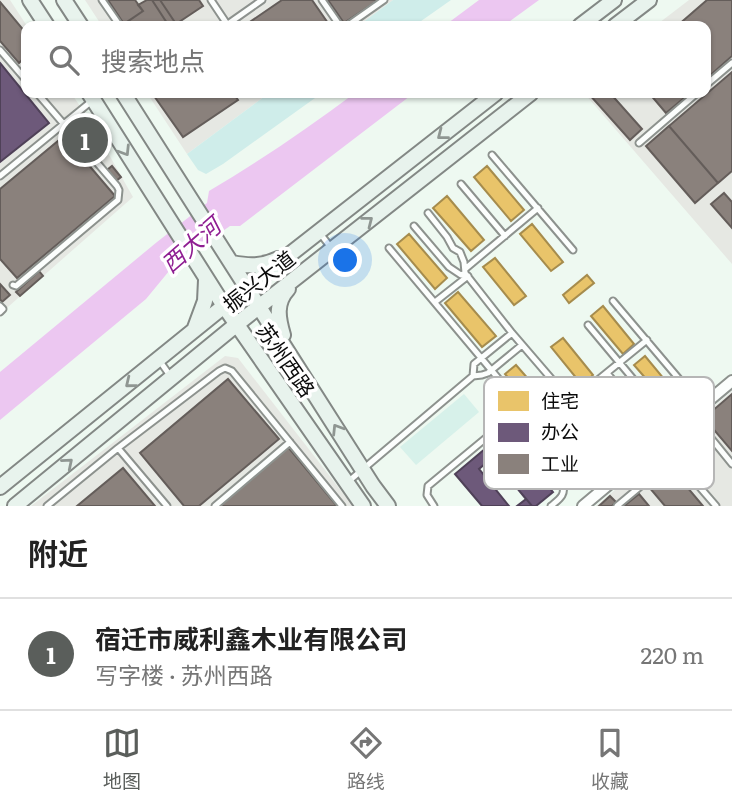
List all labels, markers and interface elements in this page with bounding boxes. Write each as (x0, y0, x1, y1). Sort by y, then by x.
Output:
search box (21, 21, 711, 98)
text: 搜索地点 (101, 40, 205, 79)
icon: search (45, 41, 83, 79)
pin: 1 (62, 114, 108, 166)
one-way arrow (438, 127, 451, 139)
one-way arrow (117, 143, 130, 156)
water label: 西大河 (153, 206, 230, 279)
one-way arrow (359, 217, 372, 229)
street label: 振兴大道 (215, 242, 301, 318)
your location (328, 243, 362, 277)
street label: 苏州西路 (250, 316, 324, 402)
one-way arrow (125, 375, 138, 387)
legend (484, 377, 714, 489)
text: 住宅 (541, 386, 579, 414)
text: 办公 (541, 417, 579, 445)
one-way arrow (332, 423, 345, 436)
text: 工业 (541, 449, 579, 477)
one-way arrow (61, 458, 73, 471)
text: 附近 (28, 530, 88, 574)
text: 宿迁市威利鑫木业有限公司 (95, 618, 407, 657)
text: 1 (46, 637, 56, 671)
text: 220 m (640, 637, 704, 671)
text: 写字楼 · 苏州西路 (95, 657, 273, 691)
tab: 地图 (103, 724, 141, 794)
tab: 路线 (347, 724, 385, 794)
tab: 收藏 (591, 724, 629, 794)

